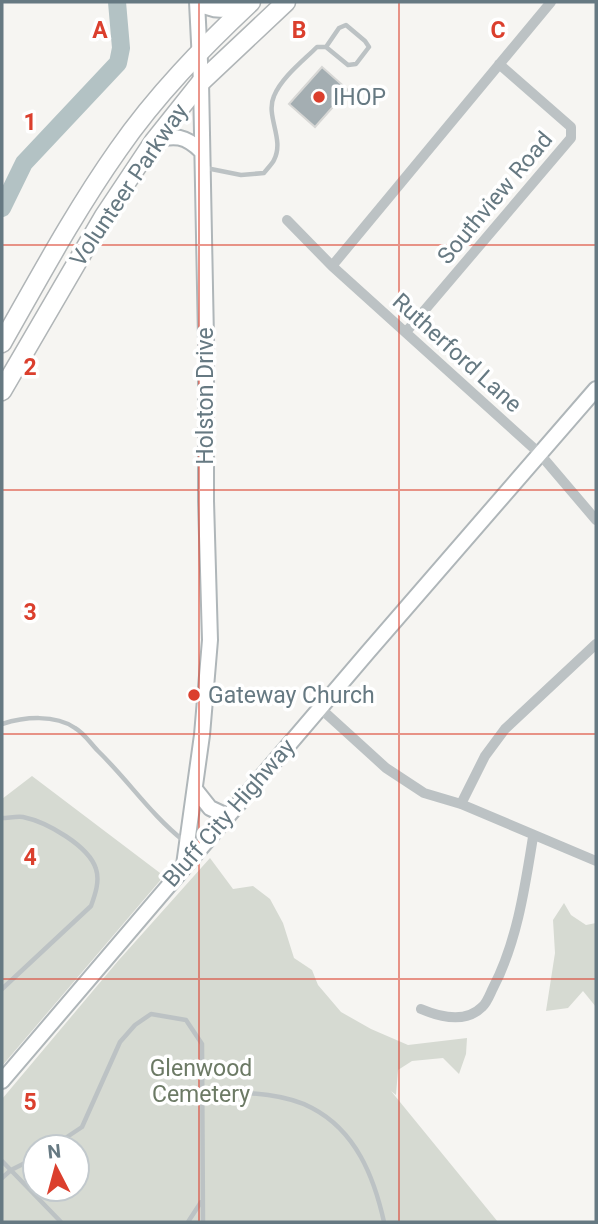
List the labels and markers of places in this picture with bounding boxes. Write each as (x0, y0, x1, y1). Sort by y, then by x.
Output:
place label: IHOP (333, 84, 386, 111)
marker: IHOP (311, 89, 327, 105)
place label: Gateway Church (208, 682, 375, 709)
marker: Gateway Church (186, 687, 202, 703)

